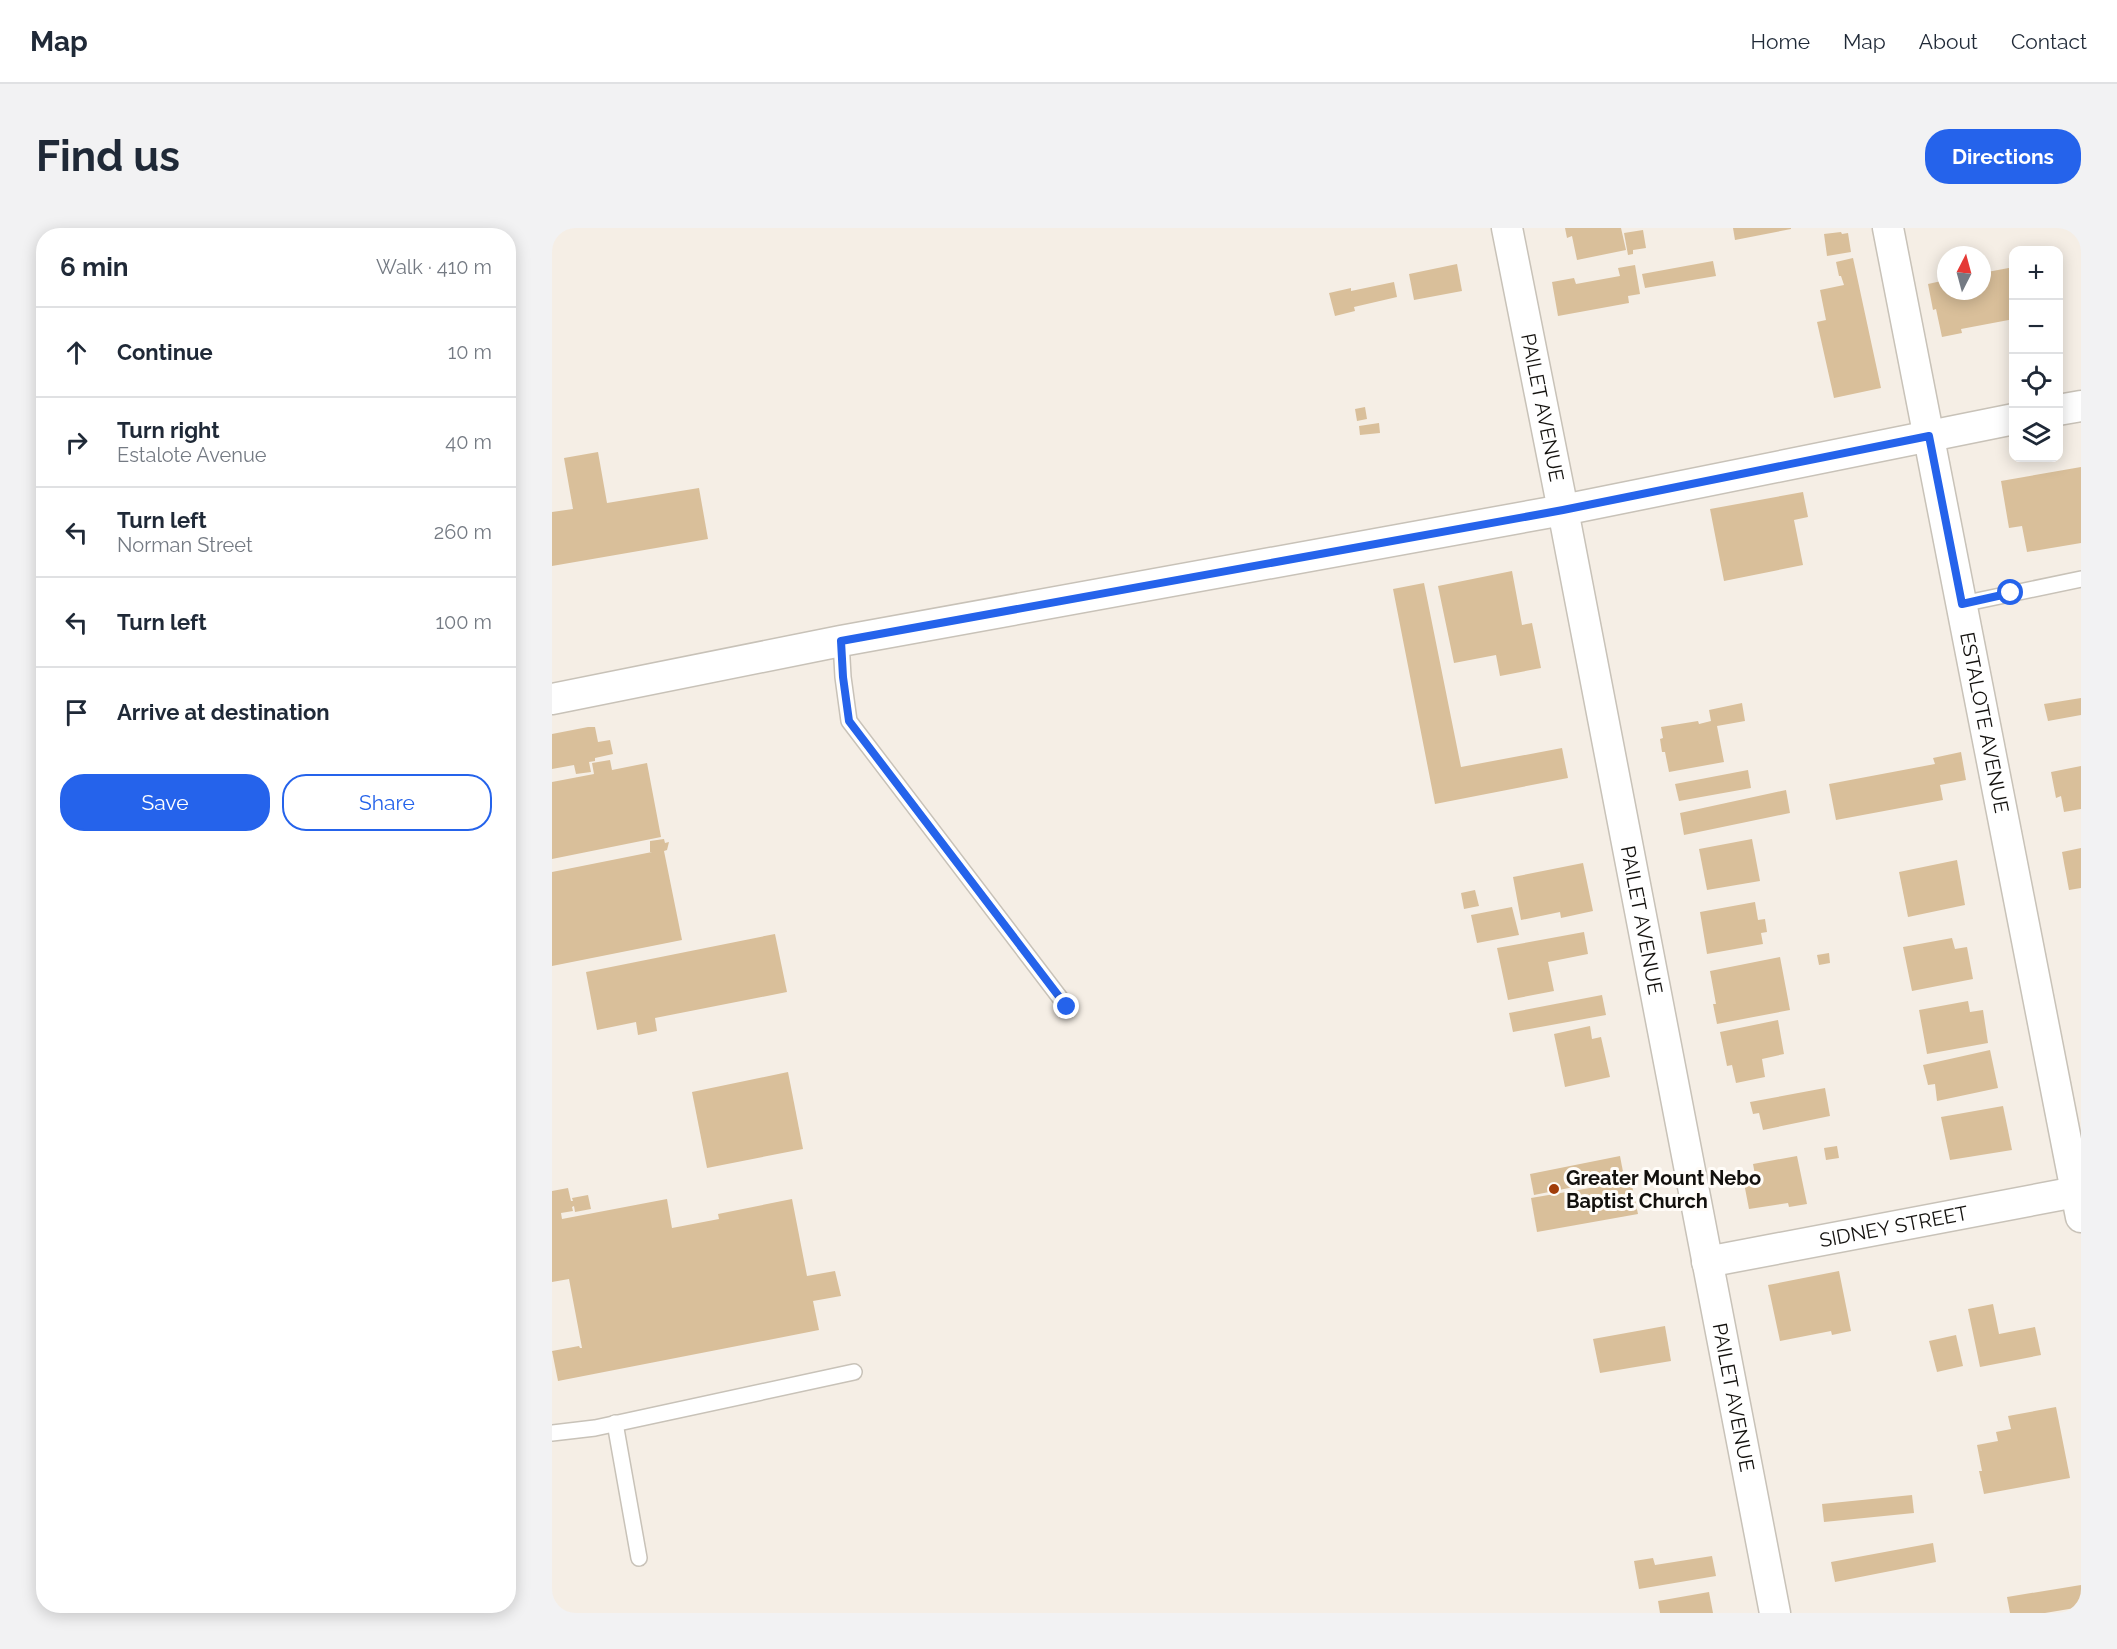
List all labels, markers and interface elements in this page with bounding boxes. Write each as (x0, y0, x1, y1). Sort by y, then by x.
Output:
text: Map (30, 25, 88, 58)
text: Home (1751, 29, 1810, 54)
text: Map (1843, 29, 1886, 54)
text: About (1919, 29, 1978, 54)
text: Contact (2011, 29, 2087, 54)
button: Directions (1925, 129, 2081, 184)
text: Find us (36, 132, 180, 181)
north arrow (1937, 246, 1991, 300)
map controls (2009, 246, 2063, 462)
button: + (2009, 246, 2063, 300)
text: 6 min (60, 252, 129, 282)
text: Walk · 410 m (376, 255, 492, 279)
button: − (2009, 300, 2063, 354)
street label: PAILET AVENUE (1516, 331, 1569, 484)
icon: ahead (60, 336, 93, 369)
text: Continue (117, 339, 213, 365)
text: 10 m (448, 340, 492, 364)
button: locate (2009, 354, 2063, 408)
button: layers (2009, 408, 2063, 462)
text: Turn right (117, 417, 220, 443)
icon: right (60, 426, 93, 459)
text: 40 m (445, 430, 492, 454)
text: Estalote Avenue (117, 443, 267, 467)
text: Turn left (117, 507, 207, 533)
icon: left (60, 516, 93, 549)
text: 260 m (434, 520, 492, 544)
text: Norman Street (117, 533, 253, 557)
route start (1997, 579, 2023, 605)
icon: left (60, 606, 93, 639)
text: Turn left (117, 609, 207, 635)
text: 100 m (435, 610, 492, 634)
street label: ESTALOTE AVENUE (1955, 630, 2014, 815)
icon: arrive (60, 696, 93, 729)
text: Arrive at destination (117, 699, 330, 725)
button: Save (60, 774, 270, 831)
button: Share (282, 774, 492, 831)
street label: PAILET AVENUE (1616, 844, 1668, 996)
route end (1053, 993, 1079, 1019)
place label: Greater Mount Nebo Baptist Church (1566, 1166, 1761, 1213)
marker: Greater Mount Nebo Baptist Church (1547, 1182, 1561, 1196)
street label: SIDNEY STREET (1818, 1201, 1970, 1252)
street label: PAILET AVENUE (1708, 1321, 1760, 1474)

